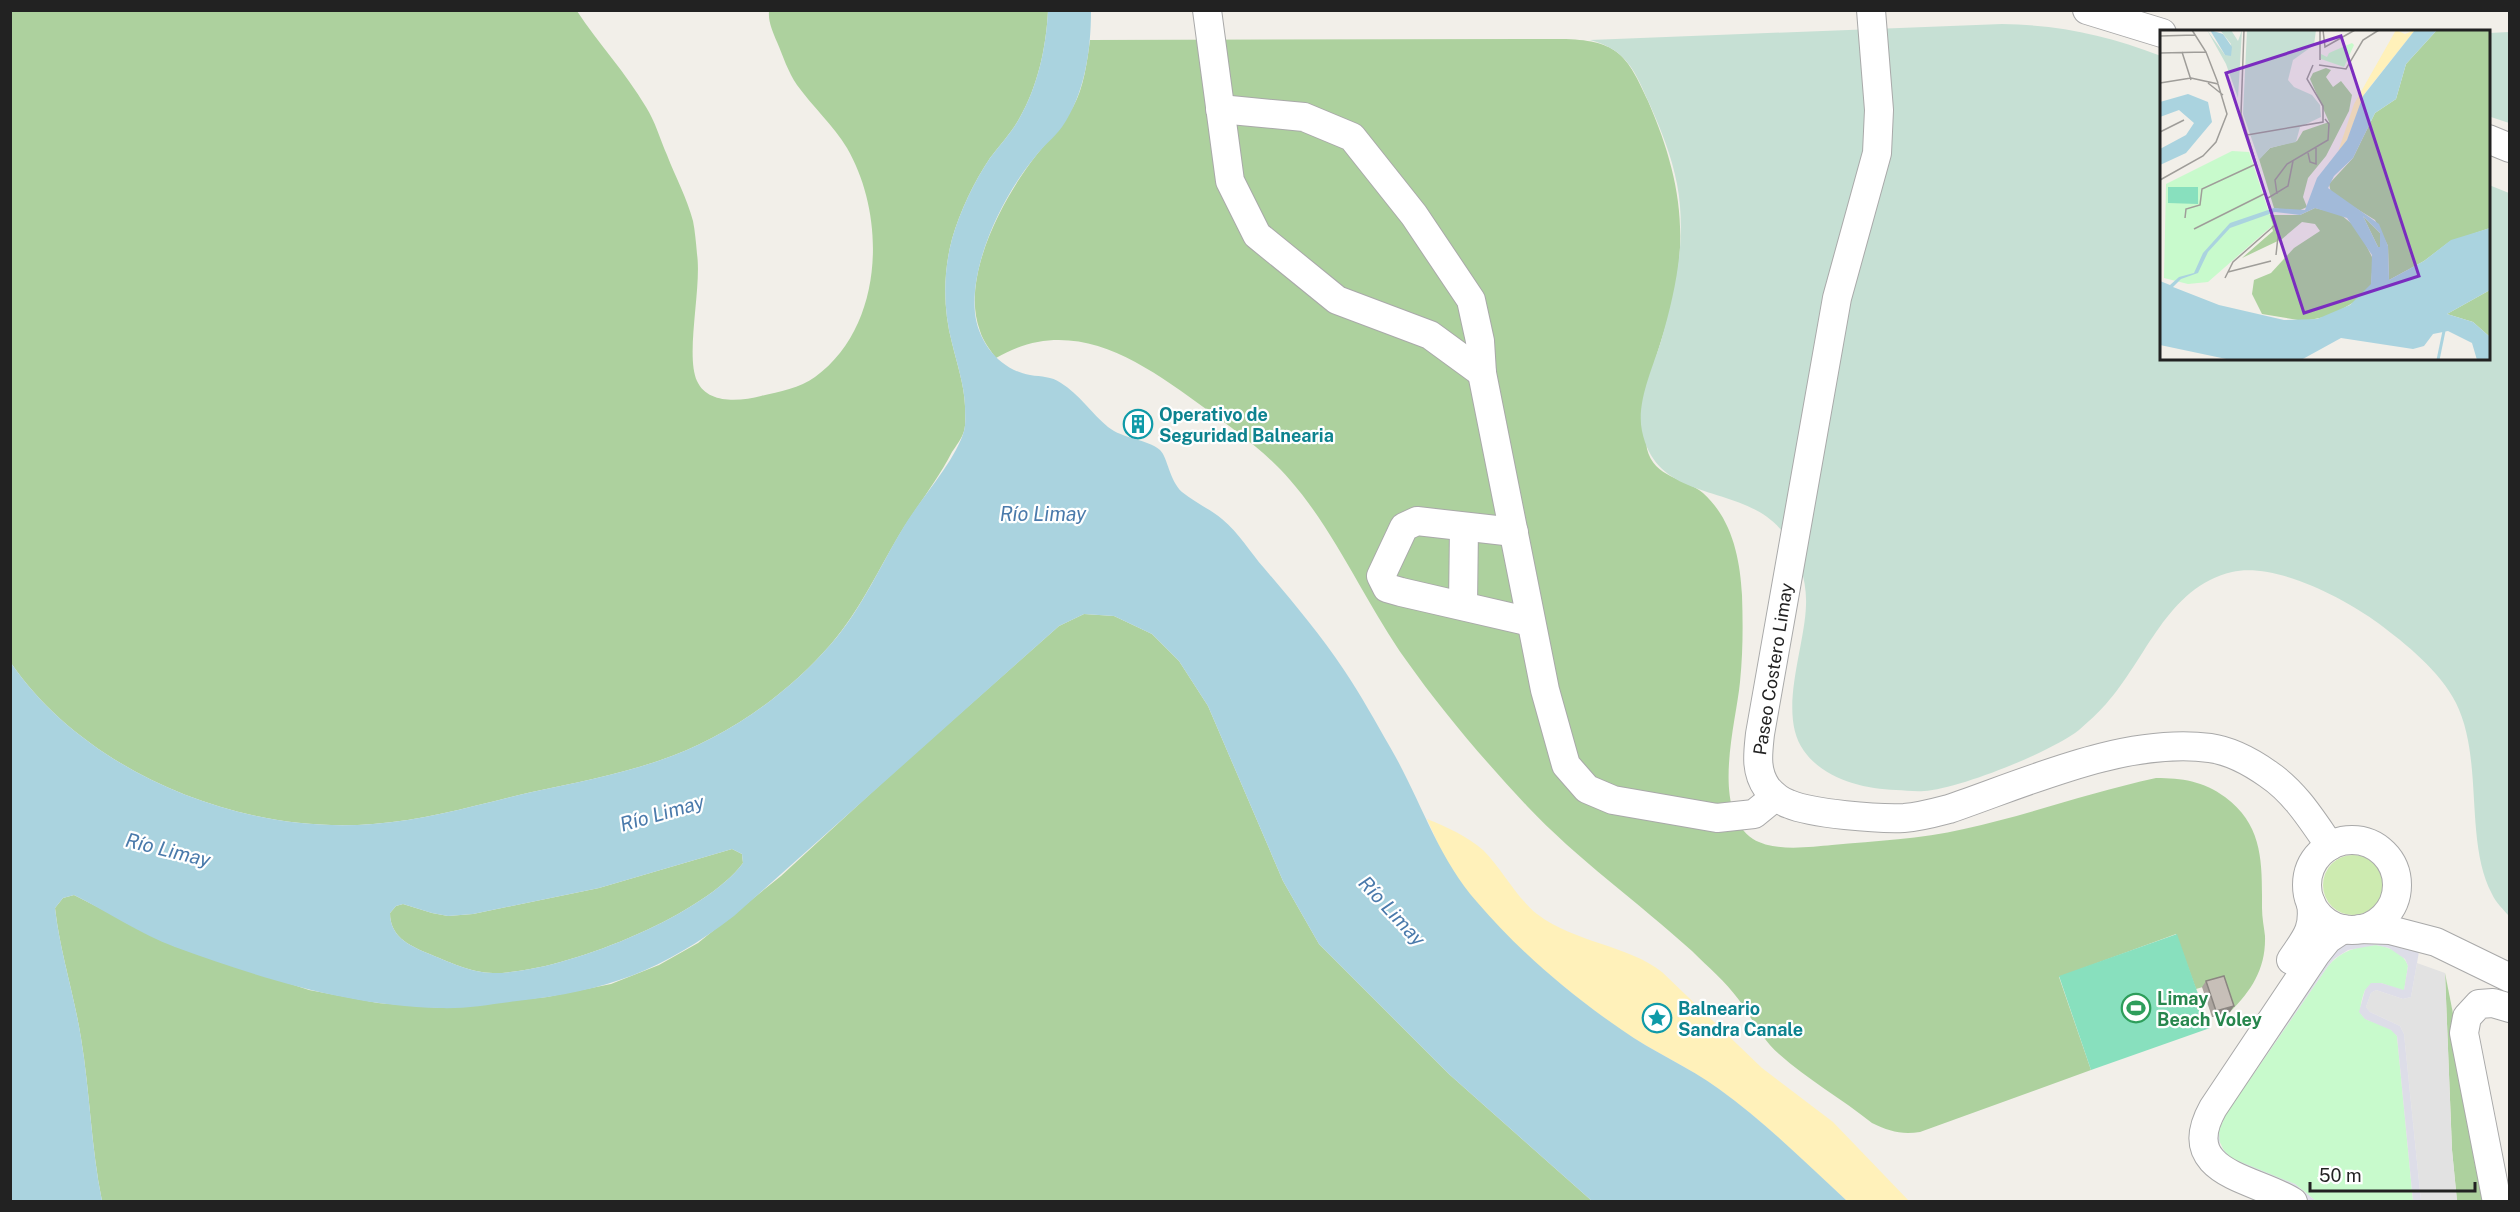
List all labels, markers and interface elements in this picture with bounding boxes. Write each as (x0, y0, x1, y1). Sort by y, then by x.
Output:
inset map (2160, 30, 2490, 360)
place label: Operativo de Seguridad Balnearia (1159, 404, 1334, 446)
building icon: Operativo de Seguridad Balnearia (1122, 408, 1154, 440)
water label: Río Limay (1000, 502, 1087, 526)
street label: Paseo Costero Limay (1749, 581, 1797, 757)
water label: Río Limay (617, 789, 708, 836)
water label: Río Limay (123, 828, 214, 872)
water label: Río Limay (1354, 871, 1431, 951)
place label: Limay Beach Voley (2157, 988, 2262, 1030)
sports icon: Limay Beach Voley (2120, 992, 2152, 1024)
place label: Balneario Sandra Canale (1678, 998, 1803, 1040)
place icon: Balneario Sandra Canale (1641, 1002, 1673, 1034)
scale bar (2310, 1155, 2475, 1193)
text: 50 m (2319, 1165, 2362, 1186)

